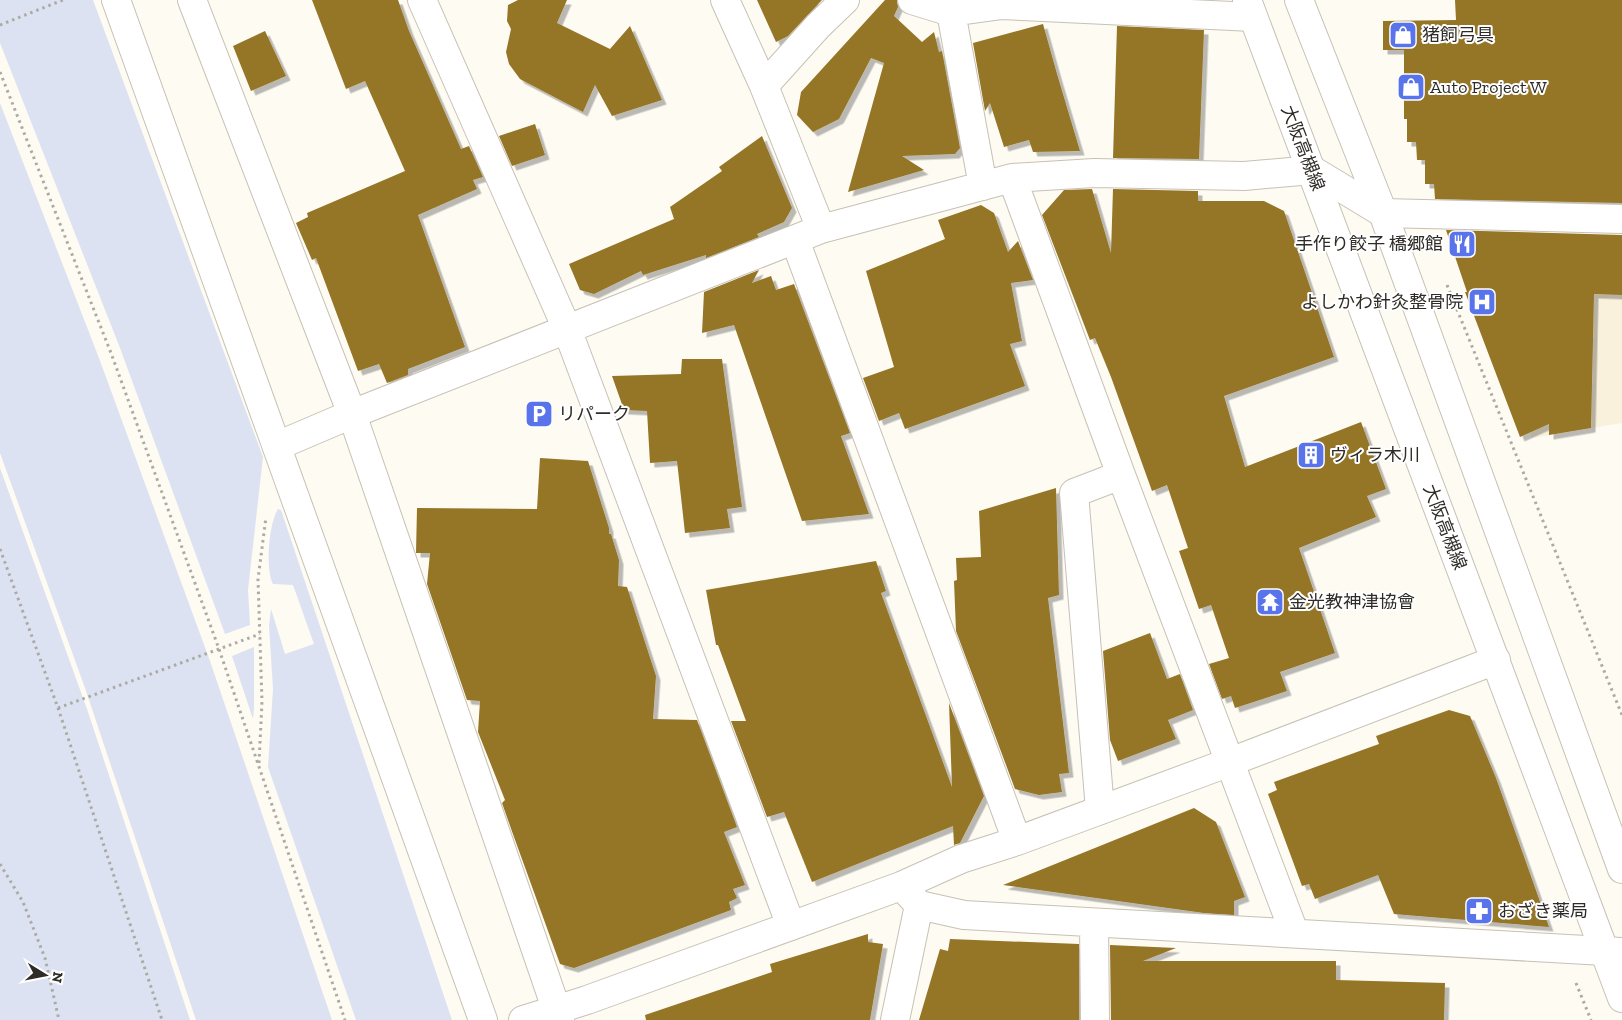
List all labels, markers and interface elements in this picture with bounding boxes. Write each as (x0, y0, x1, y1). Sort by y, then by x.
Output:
shop icon: 猪飼弓具 (1388, 20, 1418, 50)
place label: 猪飼弓具 (1422, 24, 1494, 46)
shop icon: Auto Project W (1396, 72, 1426, 102)
place label: Auto Project W (1430, 76, 1547, 98)
street label: 大阪高槻線 (1277, 102, 1329, 194)
restaurant icon: 手作り餃子 橋郷館 (1447, 229, 1477, 259)
place label: 手作り餃子 橋郷館 (1295, 233, 1443, 255)
hospital icon: よしかわ針灸整骨院 (1467, 287, 1497, 317)
place label: よしかわ針灸整骨院 (1301, 291, 1463, 313)
parking icon: リパーク (524, 399, 554, 429)
place label: リパーク (558, 403, 630, 425)
building icon: ヴィラ木川 (1296, 440, 1326, 470)
place label: ヴィラ木川 (1330, 444, 1420, 466)
street label: 大阪高槻線 (1419, 481, 1471, 573)
temple icon: 金光教神津協會 (1255, 587, 1285, 617)
place label: 金光教神津協會 (1289, 591, 1415, 613)
pharmacy icon: おざき薬局 (1464, 896, 1494, 926)
place label: おざき薬局 (1498, 900, 1588, 922)
north arrow (20, 950, 70, 1000)
text: N (48, 970, 67, 984)

